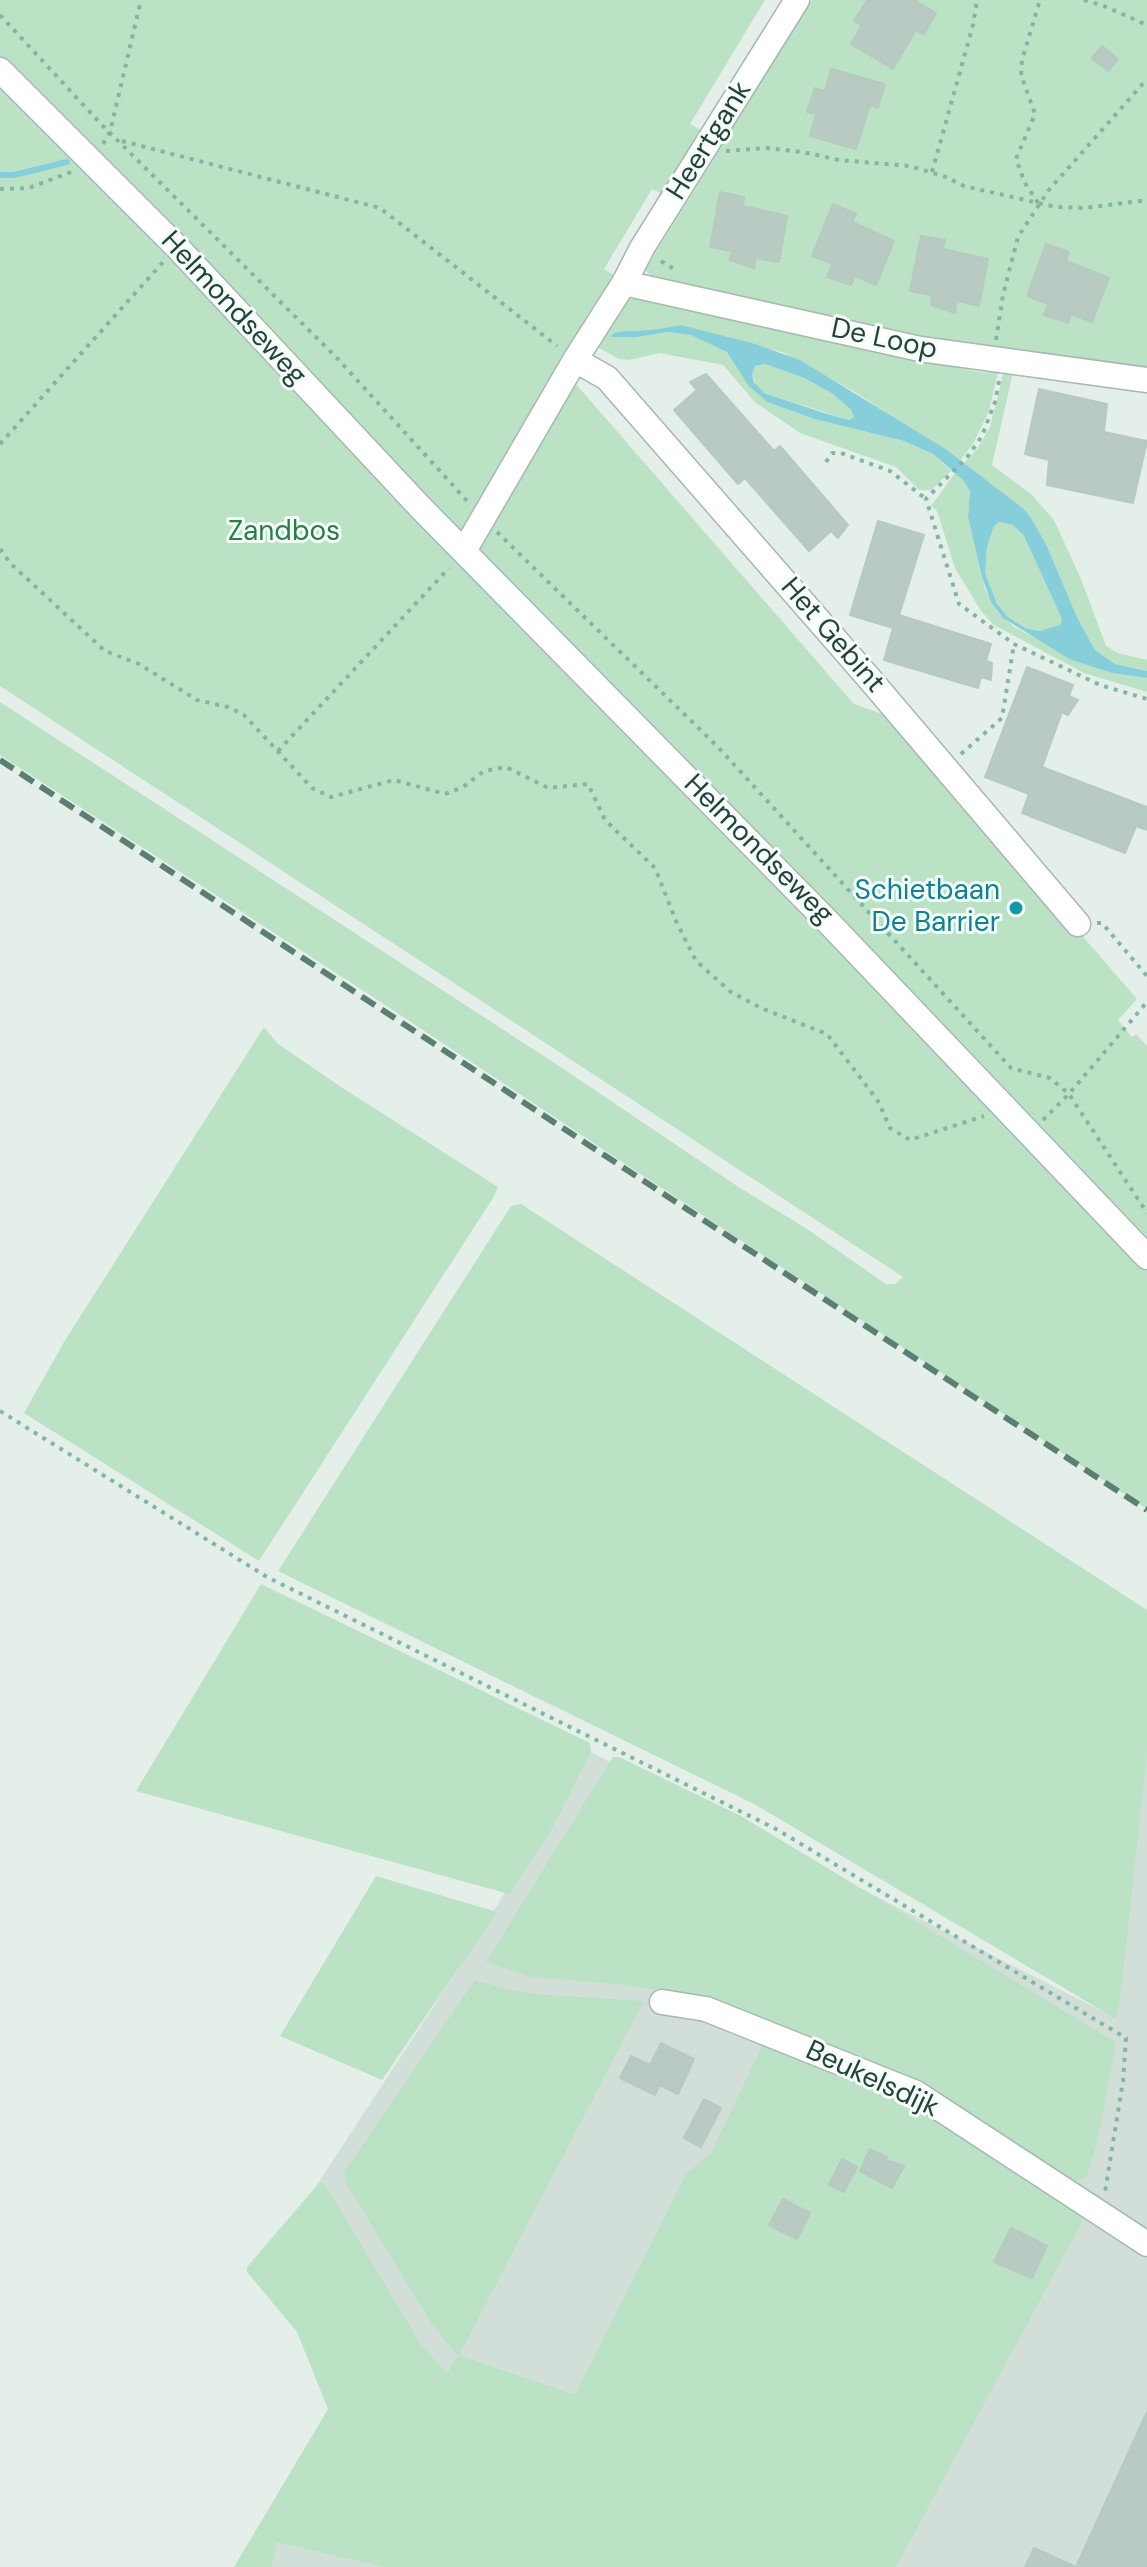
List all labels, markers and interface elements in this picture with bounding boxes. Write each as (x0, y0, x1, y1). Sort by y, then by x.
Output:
street label: Heertgank (660, 76, 760, 206)
street label: Helmondseweg (153, 225, 313, 393)
street label: De Loop (828, 312, 940, 368)
park label: Zandbos (228, 516, 340, 550)
street label: Het Gebint (773, 572, 891, 700)
street label: Helmondseweg (676, 768, 840, 932)
place label: Schietbaan De Barrier (854, 875, 1000, 941)
marker: Schietbaan De Barrier (1007, 899, 1025, 917)
street label: Beukelsdijk (800, 2034, 944, 2126)

